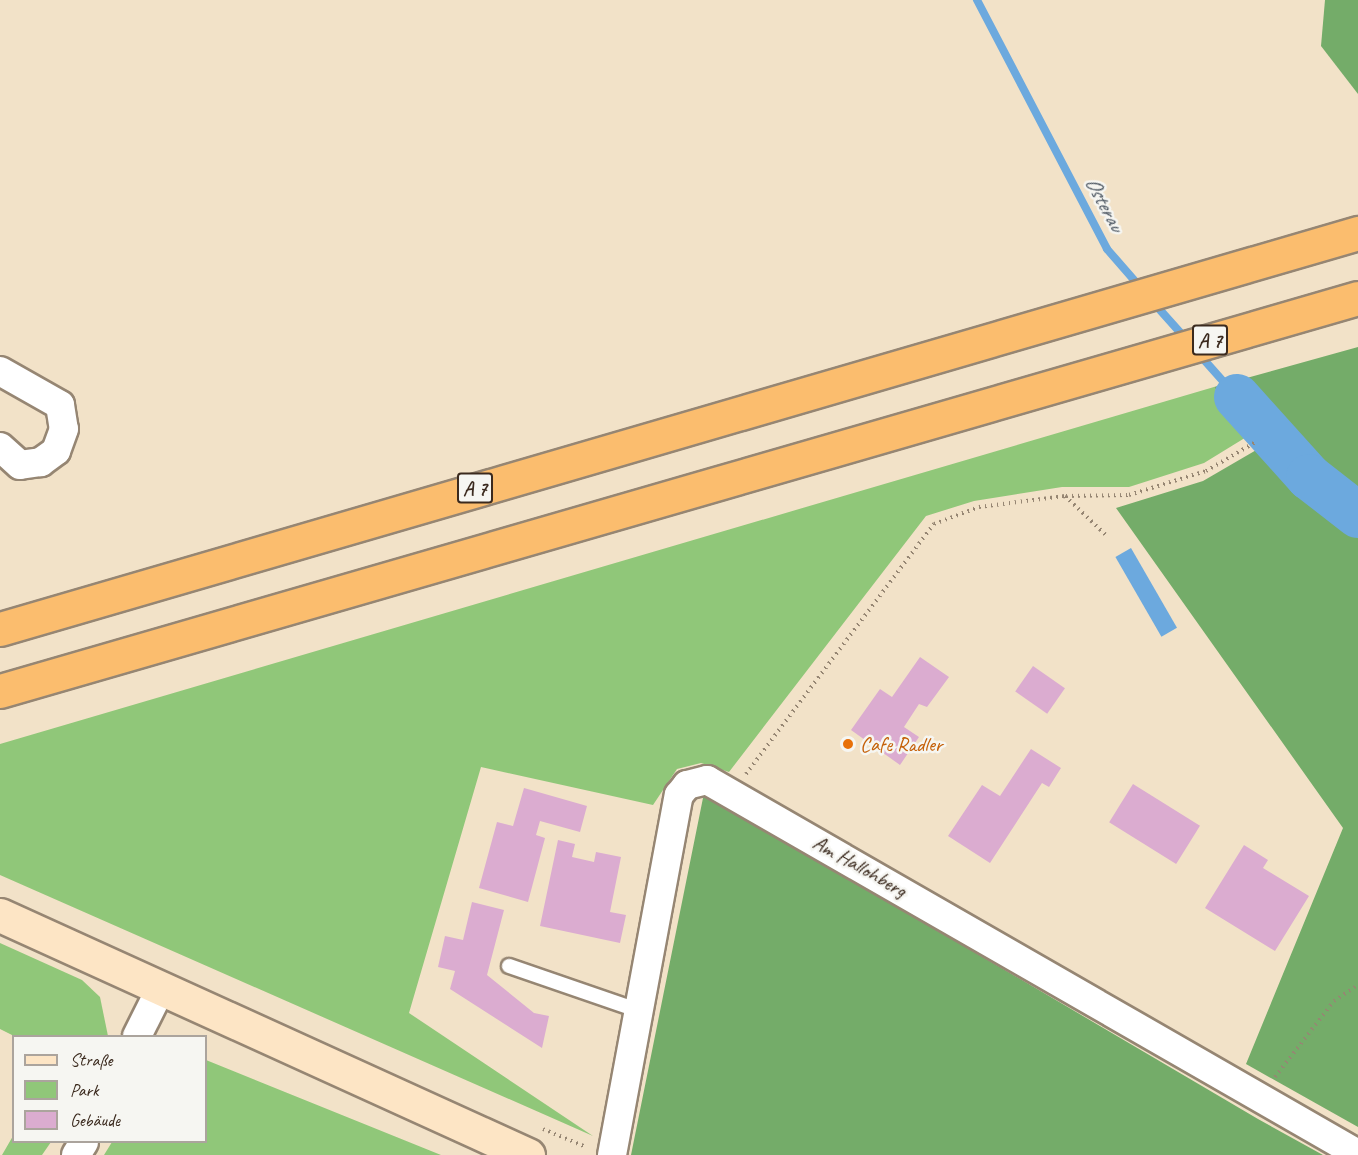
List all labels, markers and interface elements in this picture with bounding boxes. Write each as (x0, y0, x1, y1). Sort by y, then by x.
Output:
water label: Osterau (1079, 172, 1129, 236)
road number: A 7 (1192, 323, 1228, 357)
road number: A 7 (457, 471, 493, 505)
place label: Cafe Radler (860, 731, 944, 757)
marker: Cafe Radler (841, 737, 855, 751)
street label: Am Hallohberg (809, 829, 911, 903)
legend (12, 1035, 207, 1143)
text: Straße (70, 1049, 112, 1071)
text: Park (70, 1079, 99, 1101)
text: Gebäude (70, 1109, 120, 1131)

